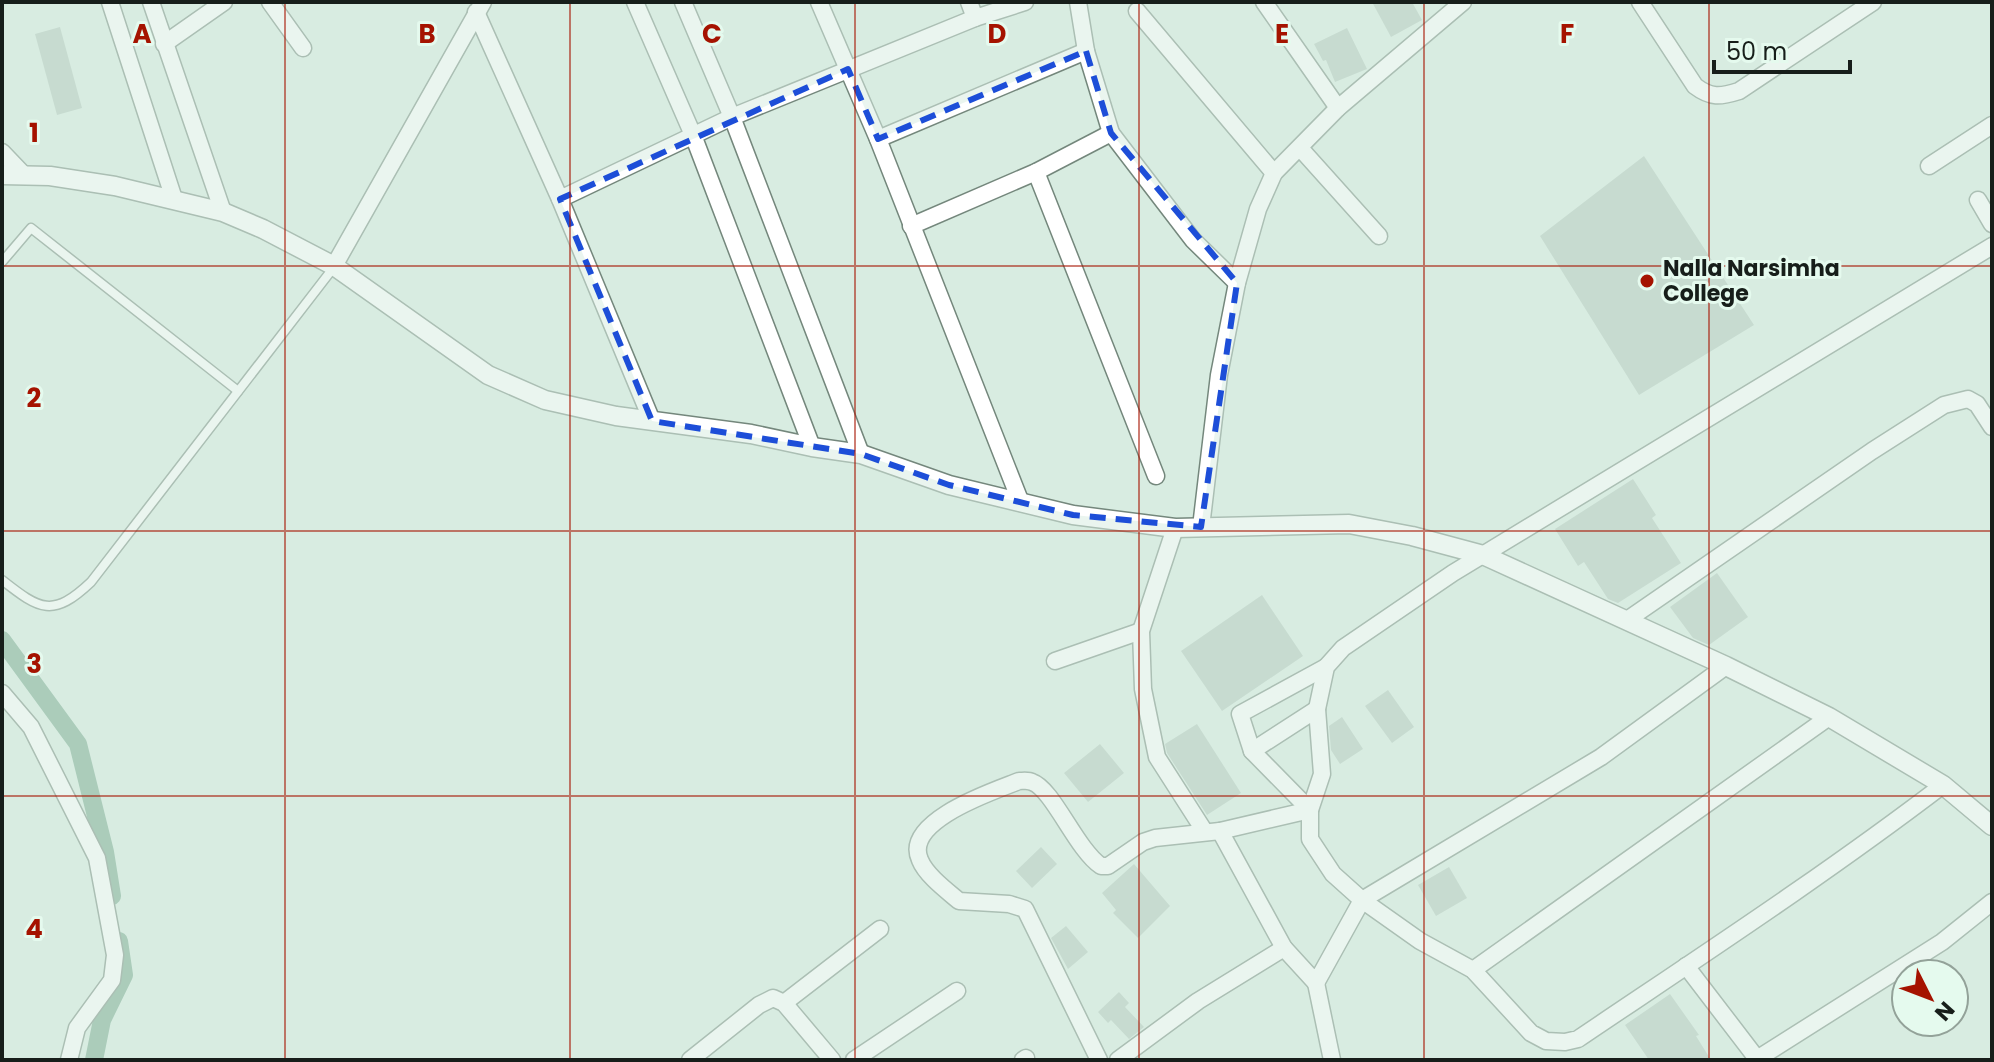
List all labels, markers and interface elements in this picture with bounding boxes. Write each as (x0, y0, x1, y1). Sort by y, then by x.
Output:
text: A (132, 16, 152, 52)
text: B (418, 16, 436, 52)
text: C (702, 16, 722, 52)
text: D (988, 16, 1007, 52)
text: E (1275, 16, 1289, 52)
text: F (1560, 16, 1574, 52)
scale bar (1714, 24, 1850, 74)
text: 50 m (1726, 35, 1787, 68)
text: 1 (29, 115, 39, 151)
place label: Nalla Narsimha College (1663, 253, 1840, 309)
marker: Nalla Narsimha College (1638, 272, 1656, 290)
text: 2 (27, 380, 42, 416)
text: 3 (26, 646, 42, 682)
text: 4 (25, 911, 43, 947)
north arrow (1890, 958, 1970, 1038)
text: N (1927, 995, 1962, 1028)

